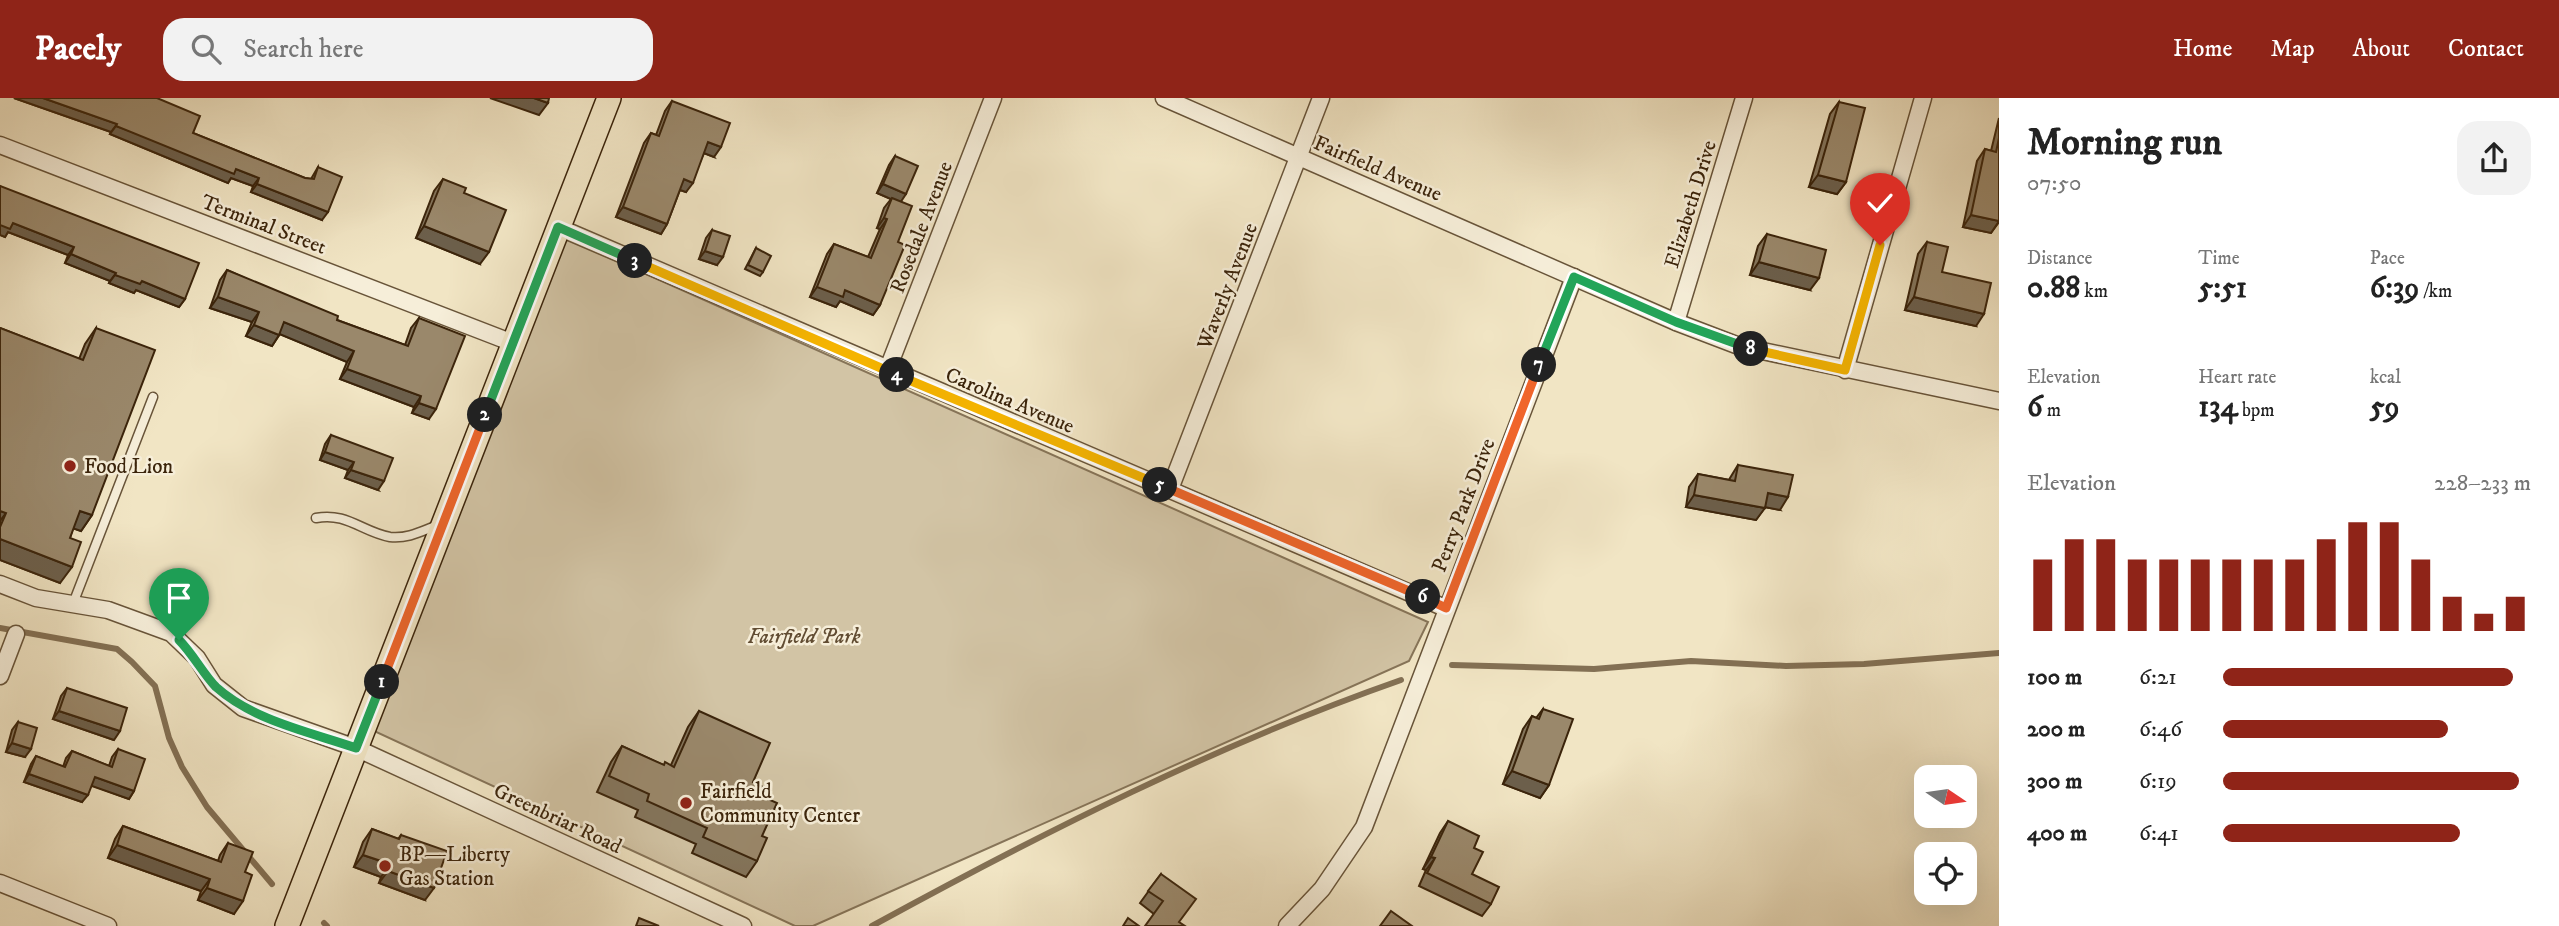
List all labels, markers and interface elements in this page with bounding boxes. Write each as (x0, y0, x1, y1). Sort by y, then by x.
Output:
search box (163, 18, 653, 81)
text: Pacely (35, 29, 121, 70)
icon: search (187, 30, 225, 68)
text: Search here (243, 33, 363, 66)
text: Home (2173, 34, 2232, 64)
text: Map (2270, 34, 2315, 64)
text: About (2353, 34, 2410, 64)
text: Contact (2448, 34, 2524, 64)
text: Morning run (2027, 119, 2222, 167)
button: share (2457, 121, 2531, 195)
street label: Fairfield Avenue (1310, 130, 1446, 208)
street label: Elizabeth Drive (1659, 137, 1723, 271)
street label: Rosedale Avenue (885, 157, 959, 297)
text: 07:50 (2027, 169, 2081, 198)
pin (1850, 173, 1910, 245)
icon: check (1861, 184, 1899, 222)
street label: Terminal Street (197, 189, 330, 261)
street label: Waverly Avenue (1192, 219, 1264, 354)
pin: 3 (618, 244, 652, 278)
text: Distance (2027, 247, 2092, 270)
text: Time (2198, 247, 2240, 270)
text: Pace (2370, 247, 2405, 270)
text: 3 (631, 249, 638, 272)
text: 0.88 (2027, 270, 2080, 307)
text: 5:51 (2198, 270, 2247, 307)
text: 6:39 (2370, 270, 2419, 307)
text: km (2080, 280, 2108, 303)
text: /km (2419, 280, 2452, 303)
pin: 8 (1734, 331, 1768, 366)
text: 8 (1746, 337, 1755, 360)
pin: 7 (1522, 348, 1556, 382)
text: 7 (1533, 353, 1544, 376)
pin: 4 (880, 358, 914, 392)
street label: Carolina Avenue (941, 362, 1078, 440)
text: 4 (891, 363, 902, 386)
text: Elevation (2027, 366, 2101, 389)
text: Heart rate (2198, 366, 2276, 389)
text: kcal (2370, 366, 2401, 389)
text: 6 (2027, 389, 2043, 426)
text: 134 (2198, 389, 2238, 426)
text: 59 (2370, 389, 2400, 426)
pin: 2 (468, 398, 503, 432)
text: m (2043, 399, 2061, 422)
text: bpm (2238, 399, 2275, 422)
text: 2 (480, 403, 489, 426)
street label: Perry Park Drive (1426, 435, 1501, 576)
place label: Food Lion (84, 454, 173, 480)
marker: Food Lion (62, 458, 78, 474)
pin: 5 (1142, 468, 1178, 502)
text: Elevation (2027, 469, 2116, 498)
text: 228–233 m (2434, 469, 2531, 498)
text: 5 (1155, 473, 1164, 496)
pin (149, 568, 209, 640)
icon: arrive (160, 579, 198, 617)
pin: 6 (1406, 580, 1440, 614)
text: 6 (1418, 585, 1427, 608)
park label: Fairfield Park (747, 624, 861, 650)
text: 100 m (2027, 663, 2082, 692)
text: 6:21 (2139, 663, 2177, 692)
pin: 1 (364, 664, 400, 700)
text: 1 (378, 670, 385, 693)
text: 200 m (2027, 715, 2085, 744)
text: 6:46 (2139, 715, 2182, 744)
north arrow (1914, 765, 1978, 828)
map controls (1914, 765, 1977, 905)
text: 300 m (2027, 767, 2083, 796)
text: 6:19 (2139, 767, 2177, 796)
street label: Greenbriar Road (489, 778, 626, 860)
place label: Fairfield Community Center (700, 779, 860, 829)
marker: Fairfield Community Center (678, 795, 694, 811)
text: 400 m (2027, 819, 2087, 848)
text: 6:41 (2139, 819, 2179, 848)
place label: BP—Liberty Gas Station (399, 842, 511, 892)
button: locate (1914, 842, 1977, 905)
marker: BP—Liberty Gas Station (377, 858, 393, 874)

